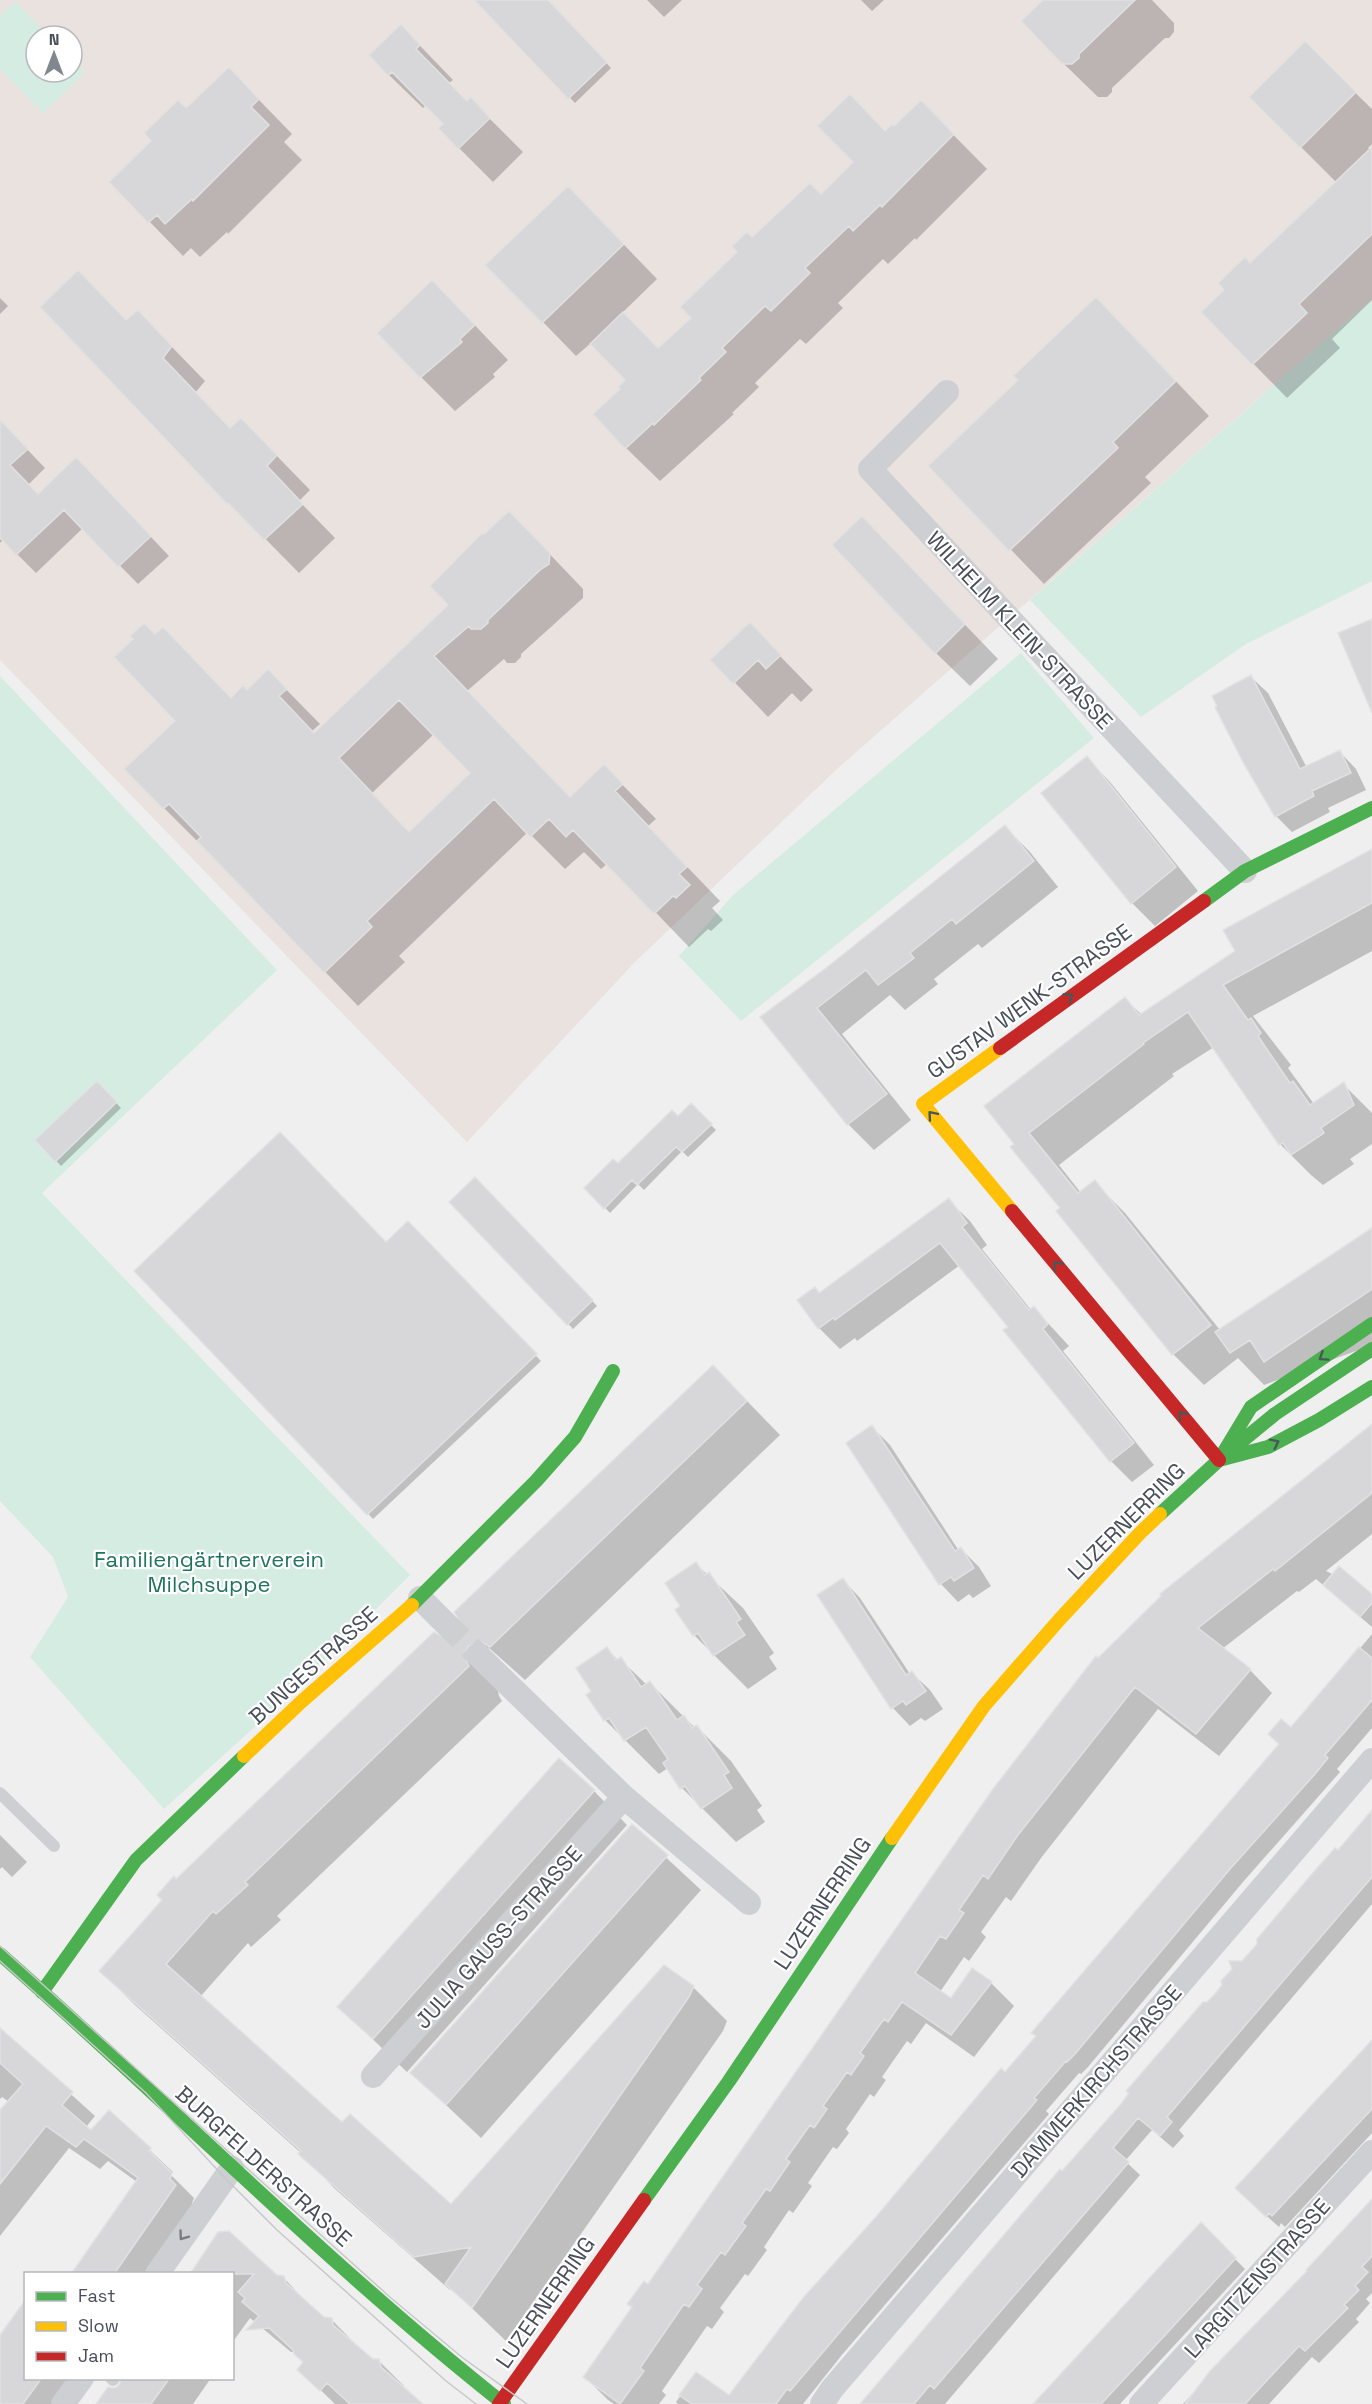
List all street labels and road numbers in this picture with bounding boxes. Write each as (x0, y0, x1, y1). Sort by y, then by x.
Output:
street label: WILHELM KLEIN-STRASSE (921, 525, 1119, 735)
street label: GUSTAV WENK-STRASSE (921, 917, 1137, 1085)
street label: LUZERNERRING (1061, 1456, 1191, 1586)
street label: BUNGESTRASSE (243, 1600, 383, 1730)
street label: LUZERNERRING (767, 1831, 877, 1975)
street label: JULIA GAUSS-STRASSE (408, 1840, 588, 2034)
street label: DAMMERKIRCHSTRASSE (1005, 1979, 1187, 2183)
street label: BURGFELDERSTRASSE (170, 2079, 358, 2253)
street label: LARGITZENSTRASSE (1178, 2192, 1336, 2364)
street label: LUZERNERRING (489, 2231, 601, 2373)

